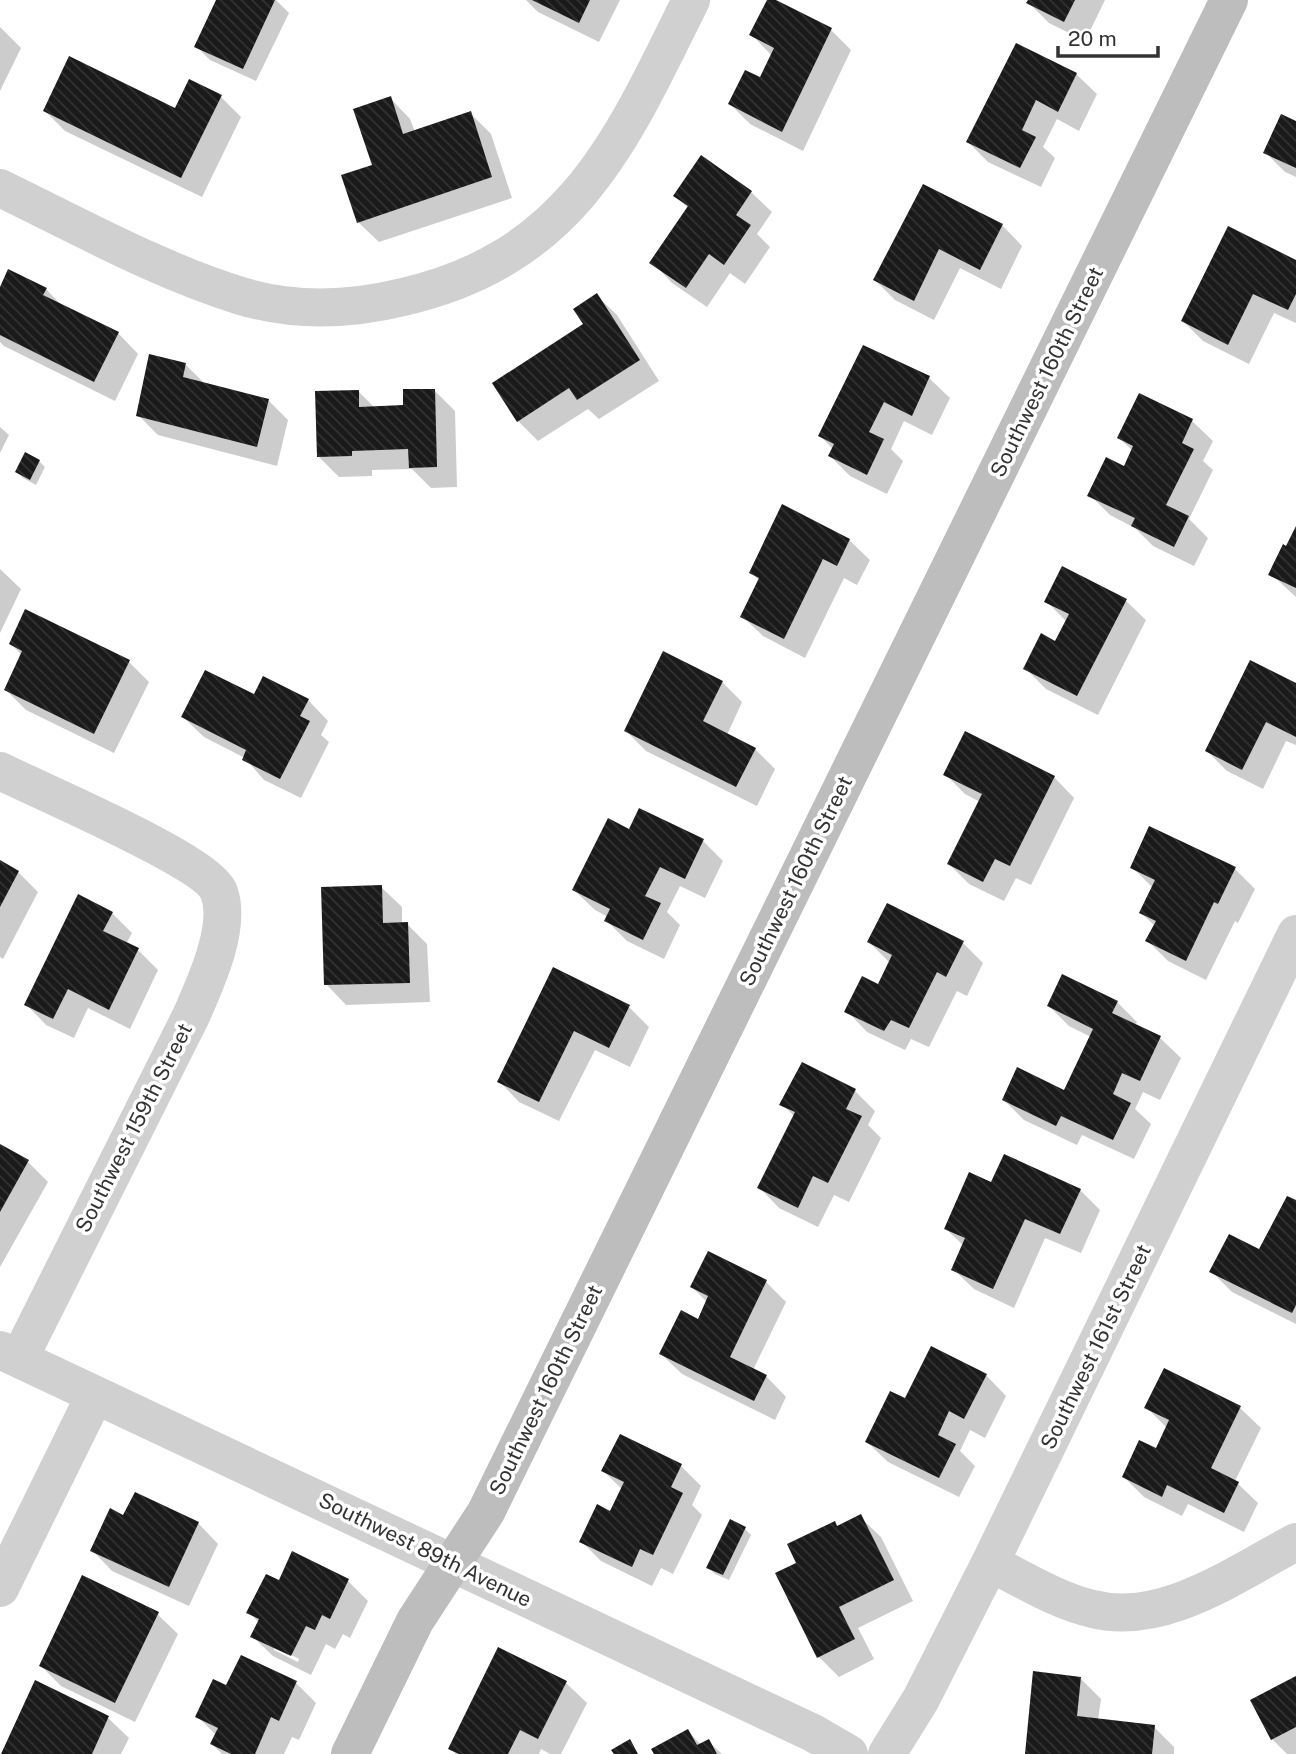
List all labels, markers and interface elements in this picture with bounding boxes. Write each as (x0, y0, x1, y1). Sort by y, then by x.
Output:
scale bar (1058, 14, 1158, 58)
text: 20 m (1068, 26, 1117, 51)
street label: Southwest 160th Street (985, 263, 1108, 481)
street label: Southwest 160th Street (734, 772, 857, 990)
street label: Southwest 159th Street (70, 1019, 197, 1237)
street label: Southwest 161st Street (1035, 1240, 1156, 1453)
street label: Southwest 160th Street (484, 1281, 607, 1499)
street label: Southwest 89th Avenue (315, 1487, 536, 1612)

